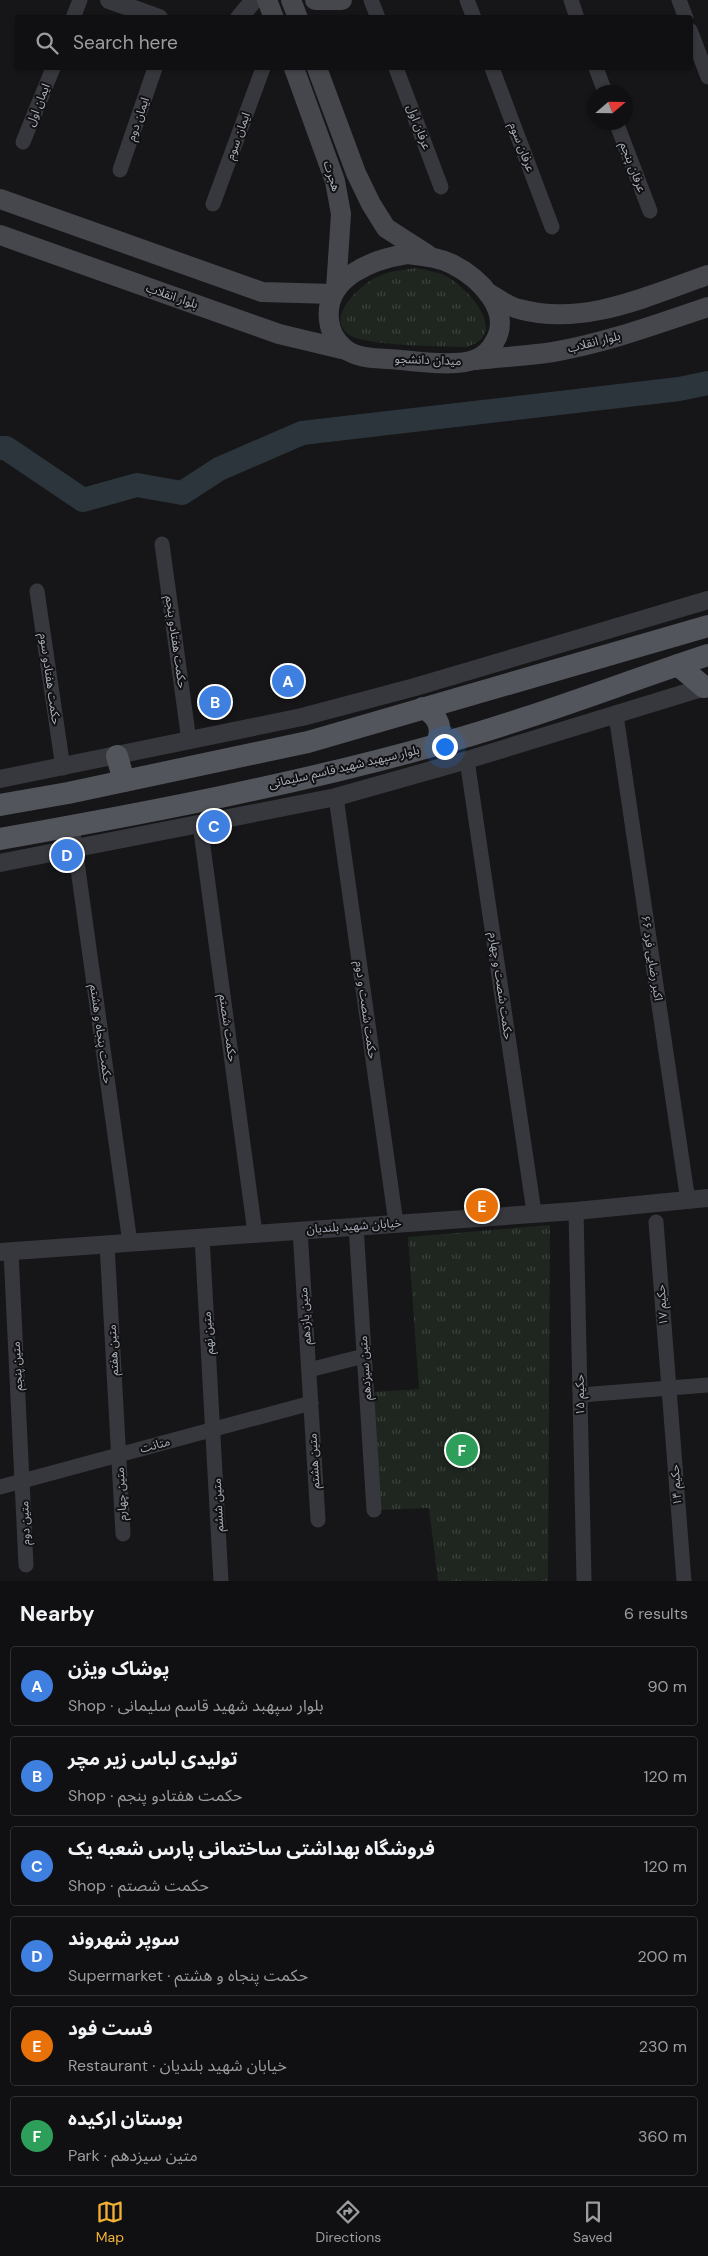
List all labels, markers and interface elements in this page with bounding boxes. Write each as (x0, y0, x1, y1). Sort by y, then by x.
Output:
search box (15, 15, 693, 70)
icon: search (33, 29, 61, 57)
text: Search here (73, 30, 178, 55)
street label: ایمان اول (22, 81, 54, 129)
north arrow (588, 85, 633, 130)
street label: ایمان دوم (123, 95, 154, 143)
street label: عرفان اول (403, 102, 435, 152)
street label: ایمان سوم (222, 110, 255, 162)
street label: عرفان سوم (504, 120, 539, 174)
street label: عرفان پنجم (615, 139, 650, 195)
street label: هجرت (320, 159, 344, 193)
street label: بلوار انقلاب (144, 280, 200, 312)
street label: بلوار انقلاب (566, 328, 622, 356)
street label: میدان دانشجو (394, 351, 462, 369)
street label: حکمت هفتادو پنجم (161, 595, 190, 690)
street label: حکمت هفتادو سوم (35, 632, 64, 726)
pin: A (272, 662, 304, 700)
pin: B (199, 683, 231, 721)
your location (432, 734, 458, 760)
street label: بلوار سپهبد شهید قاسم سلیمانی (267, 742, 421, 793)
pin: C (198, 807, 230, 845)
pin: D (51, 836, 83, 874)
street label: ۶۶ اکبر رضایی فرد (637, 914, 667, 1002)
street label: حکمت شصت و چهارم (485, 931, 516, 1041)
street label: حکمت شصت و دوم (350, 960, 381, 1060)
street label: حکمت پنجاه و هشتم (85, 983, 116, 1085)
street label: حکمت شصتم (214, 993, 241, 1063)
pin: E (466, 1187, 498, 1225)
street label: خیابان شهید بلندیان (306, 1215, 402, 1237)
street label: حکیم ۱۷ (653, 1284, 672, 1326)
street label: متین یازدهم (295, 1287, 316, 1345)
street label: متین نهم (199, 1311, 218, 1355)
street label: متین هفتم (104, 1324, 123, 1376)
street label: متین سیزدهم (355, 1335, 376, 1401)
street label: متین پنجم (8, 1341, 27, 1391)
street label: حکیم ۱۵ (572, 1374, 589, 1416)
pin: F (446, 1431, 478, 1469)
street label: متانت (138, 1433, 172, 1457)
street label: متین هشتم (305, 1433, 324, 1489)
street label: حکیم ۱۴ (667, 1464, 686, 1506)
street label: متین چهارم (112, 1467, 131, 1521)
street label: متین ششم (209, 1478, 228, 1532)
street label: متین دوم (16, 1501, 35, 1545)
text: Nearby (20, 1600, 94, 1628)
text: 6 results (624, 1603, 688, 1624)
text: پوشاک ویژن (68, 1656, 170, 1681)
text: A (31, 1676, 43, 1697)
text: 90 m (647, 1676, 687, 1697)
text: Shop · بلوار سپهبد شهید قاسم سلیمانی (68, 1695, 323, 1716)
text: تولیدی لباس زیر مچر (68, 1746, 238, 1771)
text: B (32, 1766, 42, 1787)
text: 120 m (643, 1766, 687, 1787)
text: Shop · حکمت هفتادو پنجم (68, 1785, 242, 1806)
text: فروشگاه بهداشتی ساختمانی پارس شعبه یک (68, 1836, 435, 1861)
text: C (31, 1856, 43, 1877)
text: 120 m (643, 1856, 687, 1877)
text: Shop · حکمت شصتم (68, 1875, 209, 1896)
text: سوپر شهروند (68, 1926, 180, 1951)
text: D (31, 1946, 43, 1967)
text: 200 m (638, 1946, 687, 1967)
text: Supermarket · حکمت پنجاه و هشتم (68, 1965, 308, 1986)
text: فست فود (68, 2016, 153, 2041)
text: E (32, 2036, 42, 2057)
text: 230 m (639, 2036, 687, 2057)
text: Restaurant · خیابان شهید بلندیان (68, 2055, 287, 2076)
text: بوستان ارکیده (68, 2106, 183, 2131)
text: F (33, 2126, 41, 2147)
text: 360 m (638, 2126, 687, 2147)
text: Park · متین سیزدهم (68, 2145, 198, 2166)
tab: Map (96, 2198, 124, 2246)
tab: Directions (316, 2198, 381, 2246)
tab: Saved (573, 2198, 612, 2246)

